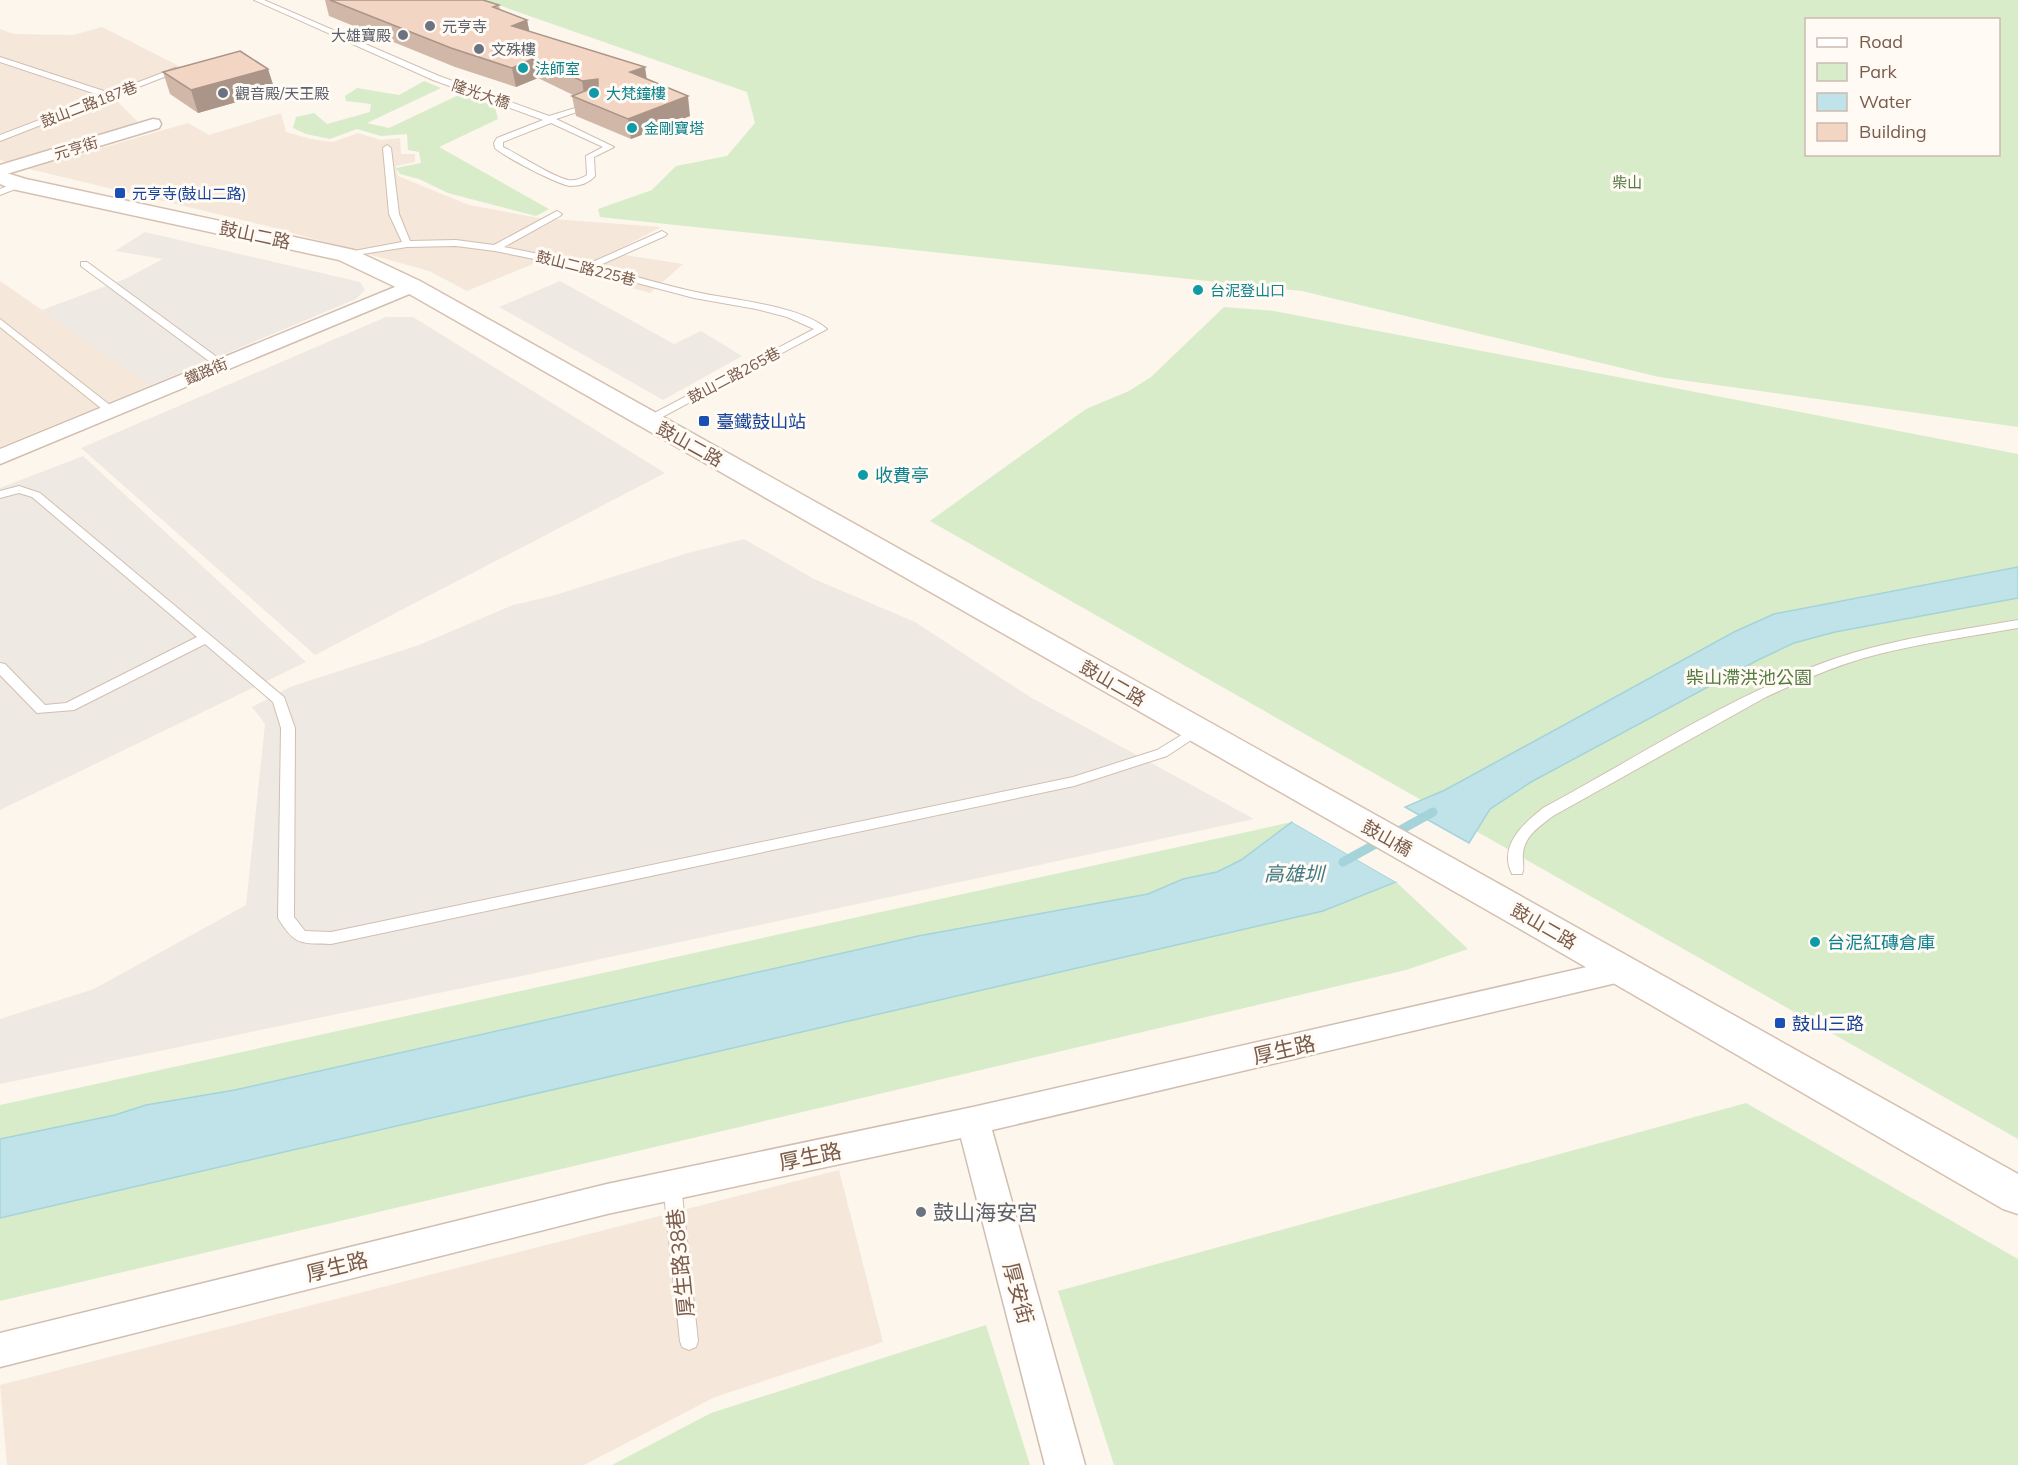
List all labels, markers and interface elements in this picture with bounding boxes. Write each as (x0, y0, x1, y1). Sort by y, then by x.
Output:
place label: 元亨寺 (442, 17, 487, 36)
legend (1805, 18, 2000, 156)
marker: 元亨寺 (423, 19, 437, 33)
place label: 大雄寶殿 (331, 26, 391, 45)
marker: 大雄寶殿 (396, 28, 410, 42)
text: Road (1859, 30, 1903, 53)
place label: 文殊樓 (491, 40, 536, 59)
marker: 文殊樓 (472, 42, 486, 56)
place label: 法師室 (535, 59, 580, 78)
text: Park (1859, 60, 1898, 83)
marker: 法師室 (516, 61, 530, 75)
street label: 隆光大橋 (450, 75, 512, 113)
street label: 鼓山二路187巷 (38, 77, 140, 131)
place label: 觀音殿/天王殿 (235, 84, 329, 103)
place label: 大梵鐘樓 (606, 84, 666, 103)
marker: 觀音殿/天王殿 (216, 86, 230, 100)
marker: 大梵鐘樓 (587, 86, 601, 100)
text: Water (1859, 90, 1912, 113)
place label: 金剛寶塔 (644, 119, 704, 138)
text: Building (1859, 120, 1927, 143)
marker: 金剛寶塔 (625, 121, 639, 135)
street label: 元亨街 (52, 132, 100, 164)
park label: 柴山 (1612, 173, 1642, 192)
place label: 元亨寺(鼓山二路) (132, 184, 247, 203)
marker: 元亨寺(鼓山二路) (113, 186, 127, 200)
street label: 鼓山二路 (217, 216, 293, 254)
street label: 鼓山二路225巷 (534, 246, 638, 290)
place label: 台泥登山口 (1210, 281, 1285, 300)
marker: 台泥登山口 (1191, 283, 1205, 297)
street label: 鼓山二路265巷 (685, 343, 783, 407)
street label: 鐵路街 (182, 353, 230, 389)
place label: 臺鐵鼓山站 (716, 410, 806, 433)
marker: 臺鐵鼓山站 (697, 414, 711, 428)
street label: 鼓山二路 (653, 416, 727, 472)
place label: 收費亭 (875, 464, 929, 487)
marker: 收費亭 (856, 468, 870, 482)
street label: 鼓山二路 (1076, 655, 1150, 711)
park label: 柴山滯洪池公園 (1686, 666, 1812, 689)
street label: 鼓山橋 (1358, 815, 1416, 861)
water label: 高雄圳 (1264, 861, 1327, 886)
street label: 鼓山二路 (1507, 898, 1581, 954)
place label: 台泥紅磚倉庫 (1827, 931, 1935, 954)
marker: 台泥紅磚倉庫 (1808, 935, 1822, 949)
place label: 鼓山三路 (1792, 1012, 1864, 1035)
marker: 鼓山三路 (1773, 1016, 1787, 1030)
street label: 厚生路 (1250, 1029, 1318, 1069)
street label: 厚生路 (776, 1137, 844, 1175)
place label: 鼓山海安宮 (933, 1199, 1038, 1225)
marker: 鼓山海安宮 (914, 1205, 928, 1219)
street label: 厚生路38巷 (661, 1207, 699, 1319)
street label: 厚生路 (303, 1246, 371, 1286)
street label: 厚安街 (998, 1259, 1040, 1327)

